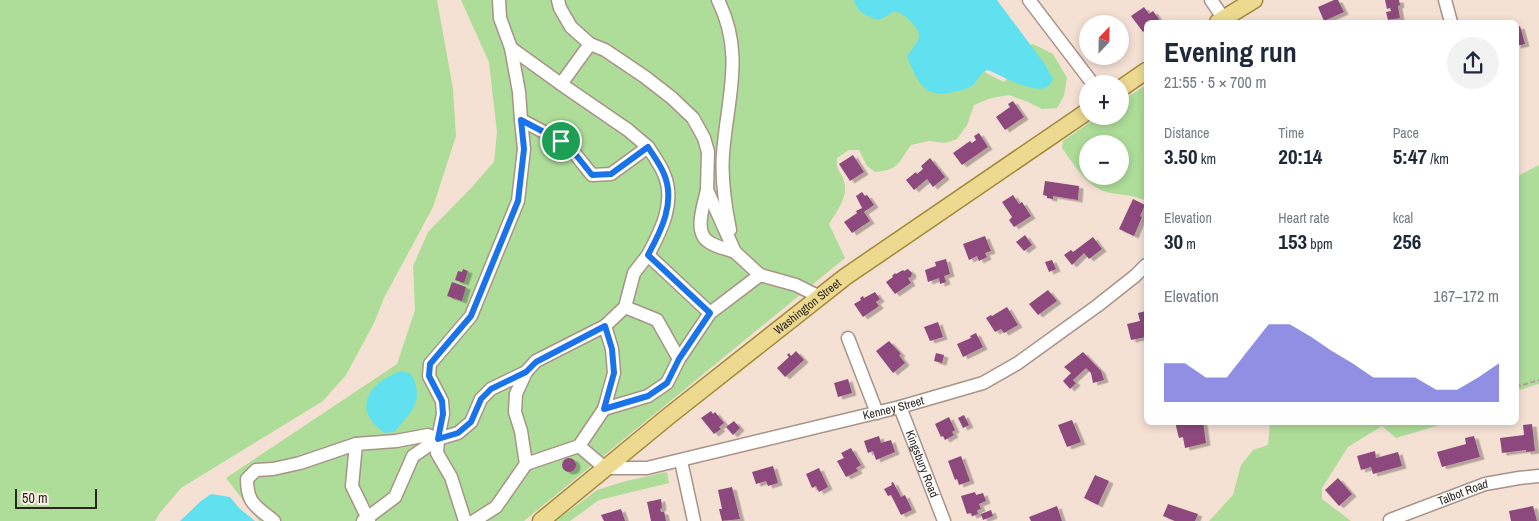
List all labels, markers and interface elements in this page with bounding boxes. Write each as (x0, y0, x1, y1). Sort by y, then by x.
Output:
north arrow (1079, 15, 1129, 65)
map controls (1079, 15, 1129, 185)
text: Evening run (1164, 33, 1297, 71)
button: share (1447, 37, 1499, 89)
text: 21:55 · 5 × 700 m (1164, 71, 1267, 93)
button: + (1079, 75, 1129, 125)
pin (540, 120, 582, 162)
text: Distance (1164, 124, 1209, 142)
text: Time (1278, 124, 1304, 142)
text: Pace (1393, 124, 1419, 142)
icon: arrive (547, 127, 575, 155)
button: − (1079, 135, 1129, 185)
text: 3.50 (1164, 142, 1198, 171)
text: 20:14 (1278, 142, 1322, 171)
text: 5:47 (1393, 142, 1427, 171)
text: km (1198, 150, 1216, 168)
text: /km (1427, 150, 1449, 168)
text: Elevation (1164, 209, 1212, 227)
text: Heart rate (1278, 209, 1329, 227)
text: kcal (1393, 209, 1413, 227)
text: 30 (1164, 227, 1183, 256)
text: 153 (1278, 227, 1307, 256)
text: 256 (1393, 227, 1421, 256)
text: m (1183, 235, 1196, 253)
text: bpm (1307, 235, 1333, 253)
street label: Washington Street (771, 275, 845, 338)
text: Elevation (1164, 285, 1219, 307)
text: 167–172 m (1433, 285, 1499, 307)
street label: Kenney Street (861, 392, 926, 424)
street label: Kingsbury Road (902, 428, 942, 500)
street label: Talbot Road (1435, 476, 1489, 509)
scale bar (15, 486, 98, 509)
text: 50 m (22, 489, 48, 507)

